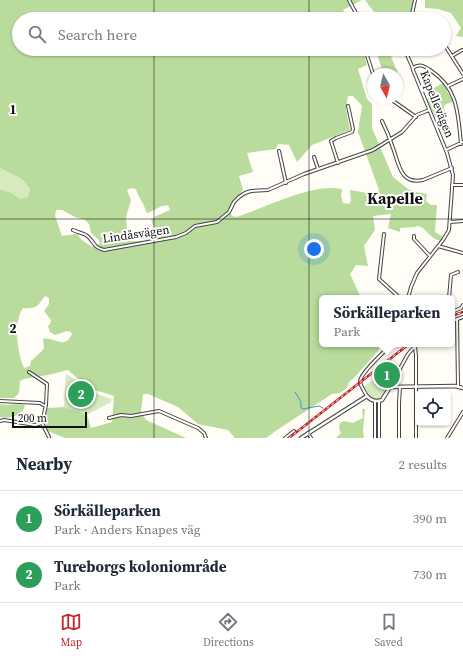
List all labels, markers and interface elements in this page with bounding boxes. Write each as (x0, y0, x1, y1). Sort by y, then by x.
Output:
search box (12, 12, 451, 56)
icon: search (26, 23, 48, 45)
text: Search here (58, 24, 137, 45)
north arrow (367, 68, 403, 104)
street label: Kapellevägen (416, 68, 458, 140)
text: 1 (9, 101, 17, 118)
district label: Kapelle (367, 187, 423, 209)
street label: Lindåsvägen (102, 221, 170, 247)
your location (304, 239, 324, 259)
popup (319, 295, 455, 347)
text: Sörkälleparken (334, 302, 440, 323)
text: 2 (9, 320, 17, 337)
text: Park (334, 323, 360, 340)
pin: 1 (374, 360, 400, 390)
pin: 2 (68, 379, 94, 409)
map controls (415, 390, 451, 426)
button: locate (415, 390, 451, 426)
scale bar (12, 410, 87, 429)
text: 200 m (18, 411, 47, 426)
text: Nearby (16, 452, 72, 476)
text: 2 results (399, 456, 447, 473)
text: Sörkälleparken (54, 500, 161, 521)
text: 1 (25, 510, 33, 527)
text: 390 m (413, 510, 447, 527)
text: Park · Anders Knapes väg (54, 521, 201, 538)
text: Tureborgs koloniområde (54, 556, 227, 577)
text: 2 (25, 566, 33, 583)
text: 730 m (413, 566, 447, 583)
text: Park (54, 577, 81, 594)
tab: Map (60, 611, 82, 650)
tab: Directions (203, 611, 254, 650)
tab: Saved (374, 611, 403, 650)

